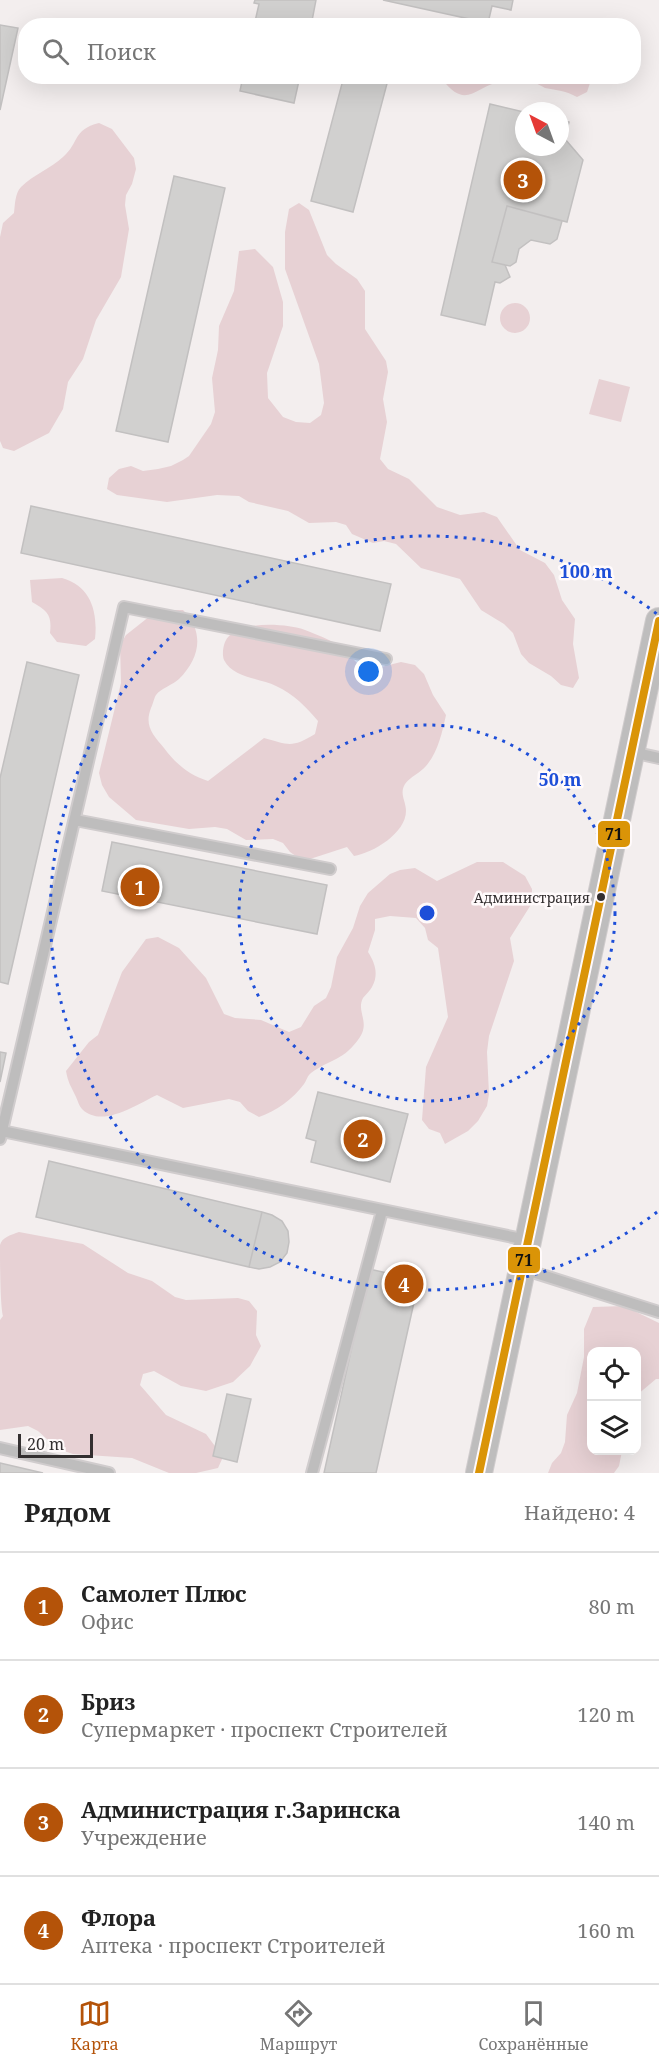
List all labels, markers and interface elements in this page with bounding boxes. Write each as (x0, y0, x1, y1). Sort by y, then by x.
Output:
search box (18, 18, 641, 84)
icon: search (39, 35, 72, 68)
text: Поиск (87, 36, 156, 66)
north arrow (515, 102, 569, 156)
pin: 3 (504, 158, 542, 202)
text: 100 m (560, 559, 613, 583)
your location (354, 657, 383, 686)
text: 50 m (539, 767, 582, 791)
line badge: 71 (597, 820, 631, 848)
text: 71 (605, 823, 623, 845)
pin: 1 (120, 864, 160, 910)
place label: Администрация (474, 888, 590, 907)
marker: Администрация (595, 891, 607, 903)
centre of rings (417, 903, 437, 923)
pin: 2 (344, 1116, 382, 1162)
line badge: 71 (507, 1246, 541, 1274)
text: 71 (515, 1249, 533, 1271)
pin: 4 (384, 1262, 424, 1306)
map controls (587, 1347, 641, 1455)
button: locate (587, 1347, 641, 1401)
button: layers (587, 1401, 641, 1455)
scale bar (18, 1431, 93, 1458)
text: 20 m (27, 1433, 64, 1455)
text: Рядом (24, 1494, 111, 1530)
text: Найдено: 4 (524, 1499, 635, 1526)
text: Самолет Плюс (81, 1578, 247, 1608)
text: 1 (38, 1593, 49, 1620)
text: 80 m (589, 1593, 635, 1620)
text: Офис (81, 1608, 134, 1635)
text: Бриз (81, 1686, 135, 1716)
text: 2 (38, 1701, 49, 1728)
text: 120 m (577, 1701, 635, 1728)
text: Супермаркет · проспект Строителей (81, 1716, 448, 1743)
text: Администрация г.Заринска (81, 1794, 401, 1824)
text: 3 (38, 1809, 49, 1836)
text: 140 m (577, 1809, 635, 1836)
text: Учреждение (81, 1824, 207, 1851)
text: Флора (81, 1902, 156, 1932)
text: 4 (38, 1917, 49, 1944)
text: 160 m (577, 1917, 635, 1944)
text: Аптека · проспект Строителей (81, 1932, 386, 1959)
tab: Карта (71, 1997, 119, 2055)
tab: Маршрут (260, 1997, 337, 2055)
tab: Сохранённые (478, 1997, 588, 2055)

